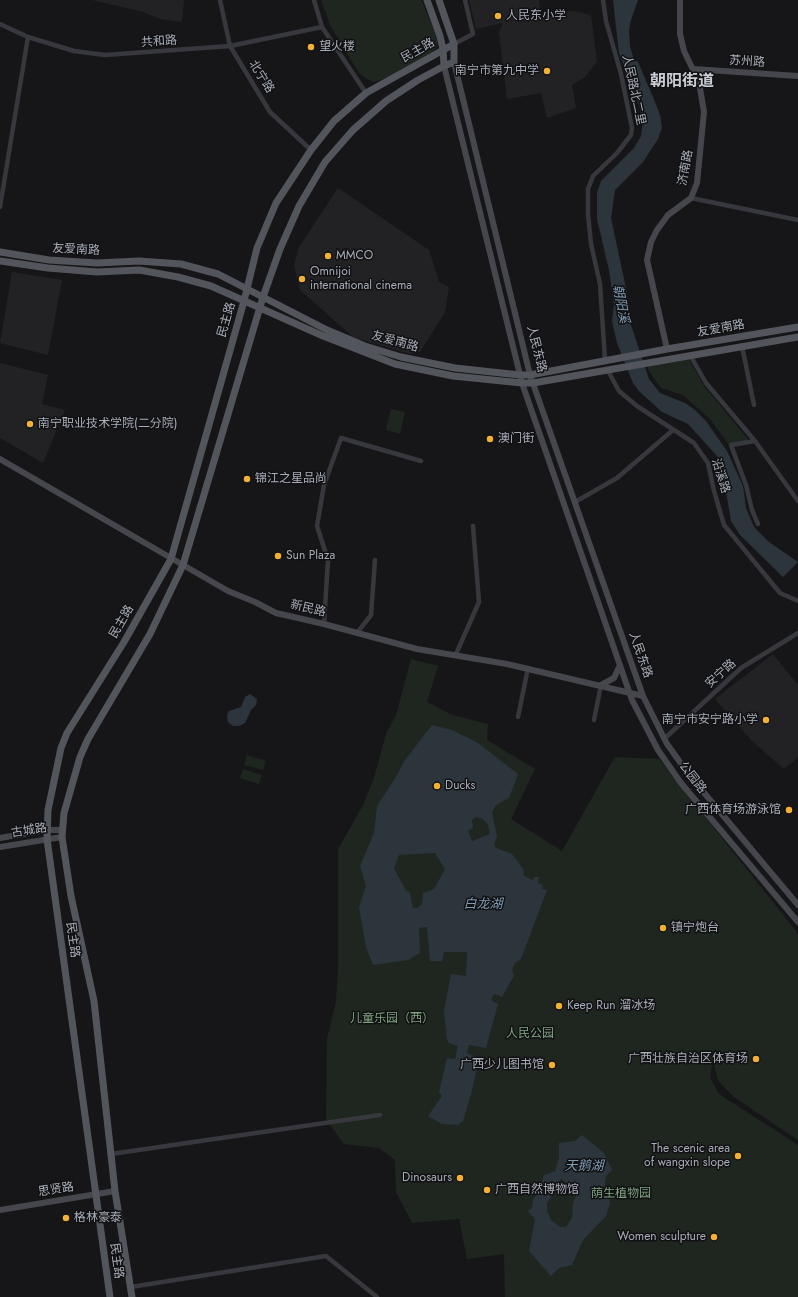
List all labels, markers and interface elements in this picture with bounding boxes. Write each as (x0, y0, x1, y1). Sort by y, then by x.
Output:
place label: 人民东小学 (506, 9, 566, 23)
marker: 人民东小学 (493, 11, 503, 21)
street label: 共和路 (141, 34, 177, 50)
street label: 民主路 (399, 36, 437, 66)
place label: 望火楼 (319, 40, 355, 54)
marker: 望火楼 (306, 42, 316, 52)
street label: 人民路北二里 (618, 53, 648, 127)
street label: 苏州路 (729, 54, 765, 70)
street label: 北宁路 (245, 58, 277, 96)
place label: 南宁市第九中学 (455, 64, 539, 78)
marker: 南宁市第九中学 (542, 66, 552, 76)
district label: 朝阳街道 (650, 72, 714, 92)
street label: 济南路 (676, 149, 696, 187)
street label: 友爱南路 (52, 242, 100, 258)
place label: MMCO (336, 249, 373, 263)
marker: MMCO (323, 251, 333, 261)
place label: Omnijoi international cinema (310, 265, 412, 293)
marker: Omnijoi international cinema (297, 274, 307, 284)
water label: 朝阳溪 (609, 283, 631, 325)
street label: 民主路 (215, 301, 239, 339)
street label: 友爱南路 (696, 318, 746, 340)
street label: 人民东路 (523, 324, 549, 374)
street label: 友爱南路 (370, 329, 420, 355)
place label: 南宁职业技术学院(二分院) (38, 417, 177, 431)
marker: 南宁职业技术学院(二分院) (25, 419, 35, 429)
place label: 澳门街 (498, 432, 534, 446)
marker: 澳门街 (485, 434, 495, 444)
street label: 沿溪路 (708, 457, 732, 495)
place label: 锦江之星品尚 (255, 472, 327, 486)
marker: 锦江之星品尚 (242, 474, 252, 484)
place label: Sun Plaza (286, 549, 335, 563)
marker: Sun Plaza (273, 551, 283, 561)
street label: 新民路 (289, 598, 327, 620)
street label: 民主路 (107, 603, 137, 641)
street label: 人民东路 (625, 630, 655, 680)
street label: 安宁路 (703, 657, 739, 691)
place label: 南宁市安宁路小学 (662, 713, 758, 727)
marker: 南宁市安宁路小学 (761, 715, 771, 725)
street label: 公园路 (675, 759, 709, 797)
place label: Ducks (445, 779, 475, 793)
marker: Ducks (432, 781, 442, 791)
place label: 广西体育场游泳馆 (685, 803, 781, 817)
marker: 广西体育场游泳馆 (784, 805, 794, 815)
street label: 古城路 (10, 821, 48, 841)
water label: 白龙湖 (464, 897, 502, 913)
street label: 民主路 (62, 921, 82, 959)
place label: 镇宁炮台 (671, 921, 719, 935)
marker: 镇宁炮台 (658, 923, 668, 933)
place label: Keep Run 溜冰场 (567, 999, 655, 1013)
marker: Keep Run 溜冰场 (554, 1001, 564, 1011)
park label: 儿童乐园（西） (350, 1012, 434, 1026)
park label: 人民公园 (506, 1027, 554, 1041)
place label: 广西壮族自治区体育场 (628, 1052, 748, 1066)
marker: 广西壮族自治区体育场 (751, 1054, 761, 1064)
place label: 广西少儿图书馆 (460, 1058, 544, 1072)
marker: 广西少儿图书馆 (547, 1060, 557, 1070)
place label: The scenic area of wangxin slope (644, 1142, 730, 1170)
marker: The scenic area of wangxin slope (733, 1151, 743, 1161)
water label: 天鹅湖 (565, 1159, 603, 1175)
place label: Dinosaurs (402, 1171, 452, 1185)
marker: Dinosaurs (455, 1173, 465, 1183)
street label: 思贤路 (37, 1180, 75, 1200)
place label: 广西自然博物馆 (495, 1183, 579, 1197)
marker: 广西自然博物馆 (482, 1185, 492, 1195)
park label: 荫生植物园 (591, 1187, 651, 1201)
place label: 格林豪泰 (74, 1211, 122, 1225)
marker: 格林豪泰 (61, 1213, 71, 1223)
place label: Women sculpture (617, 1230, 706, 1244)
marker: Women sculpture (709, 1232, 719, 1242)
street label: 民主路 (106, 1242, 126, 1280)

